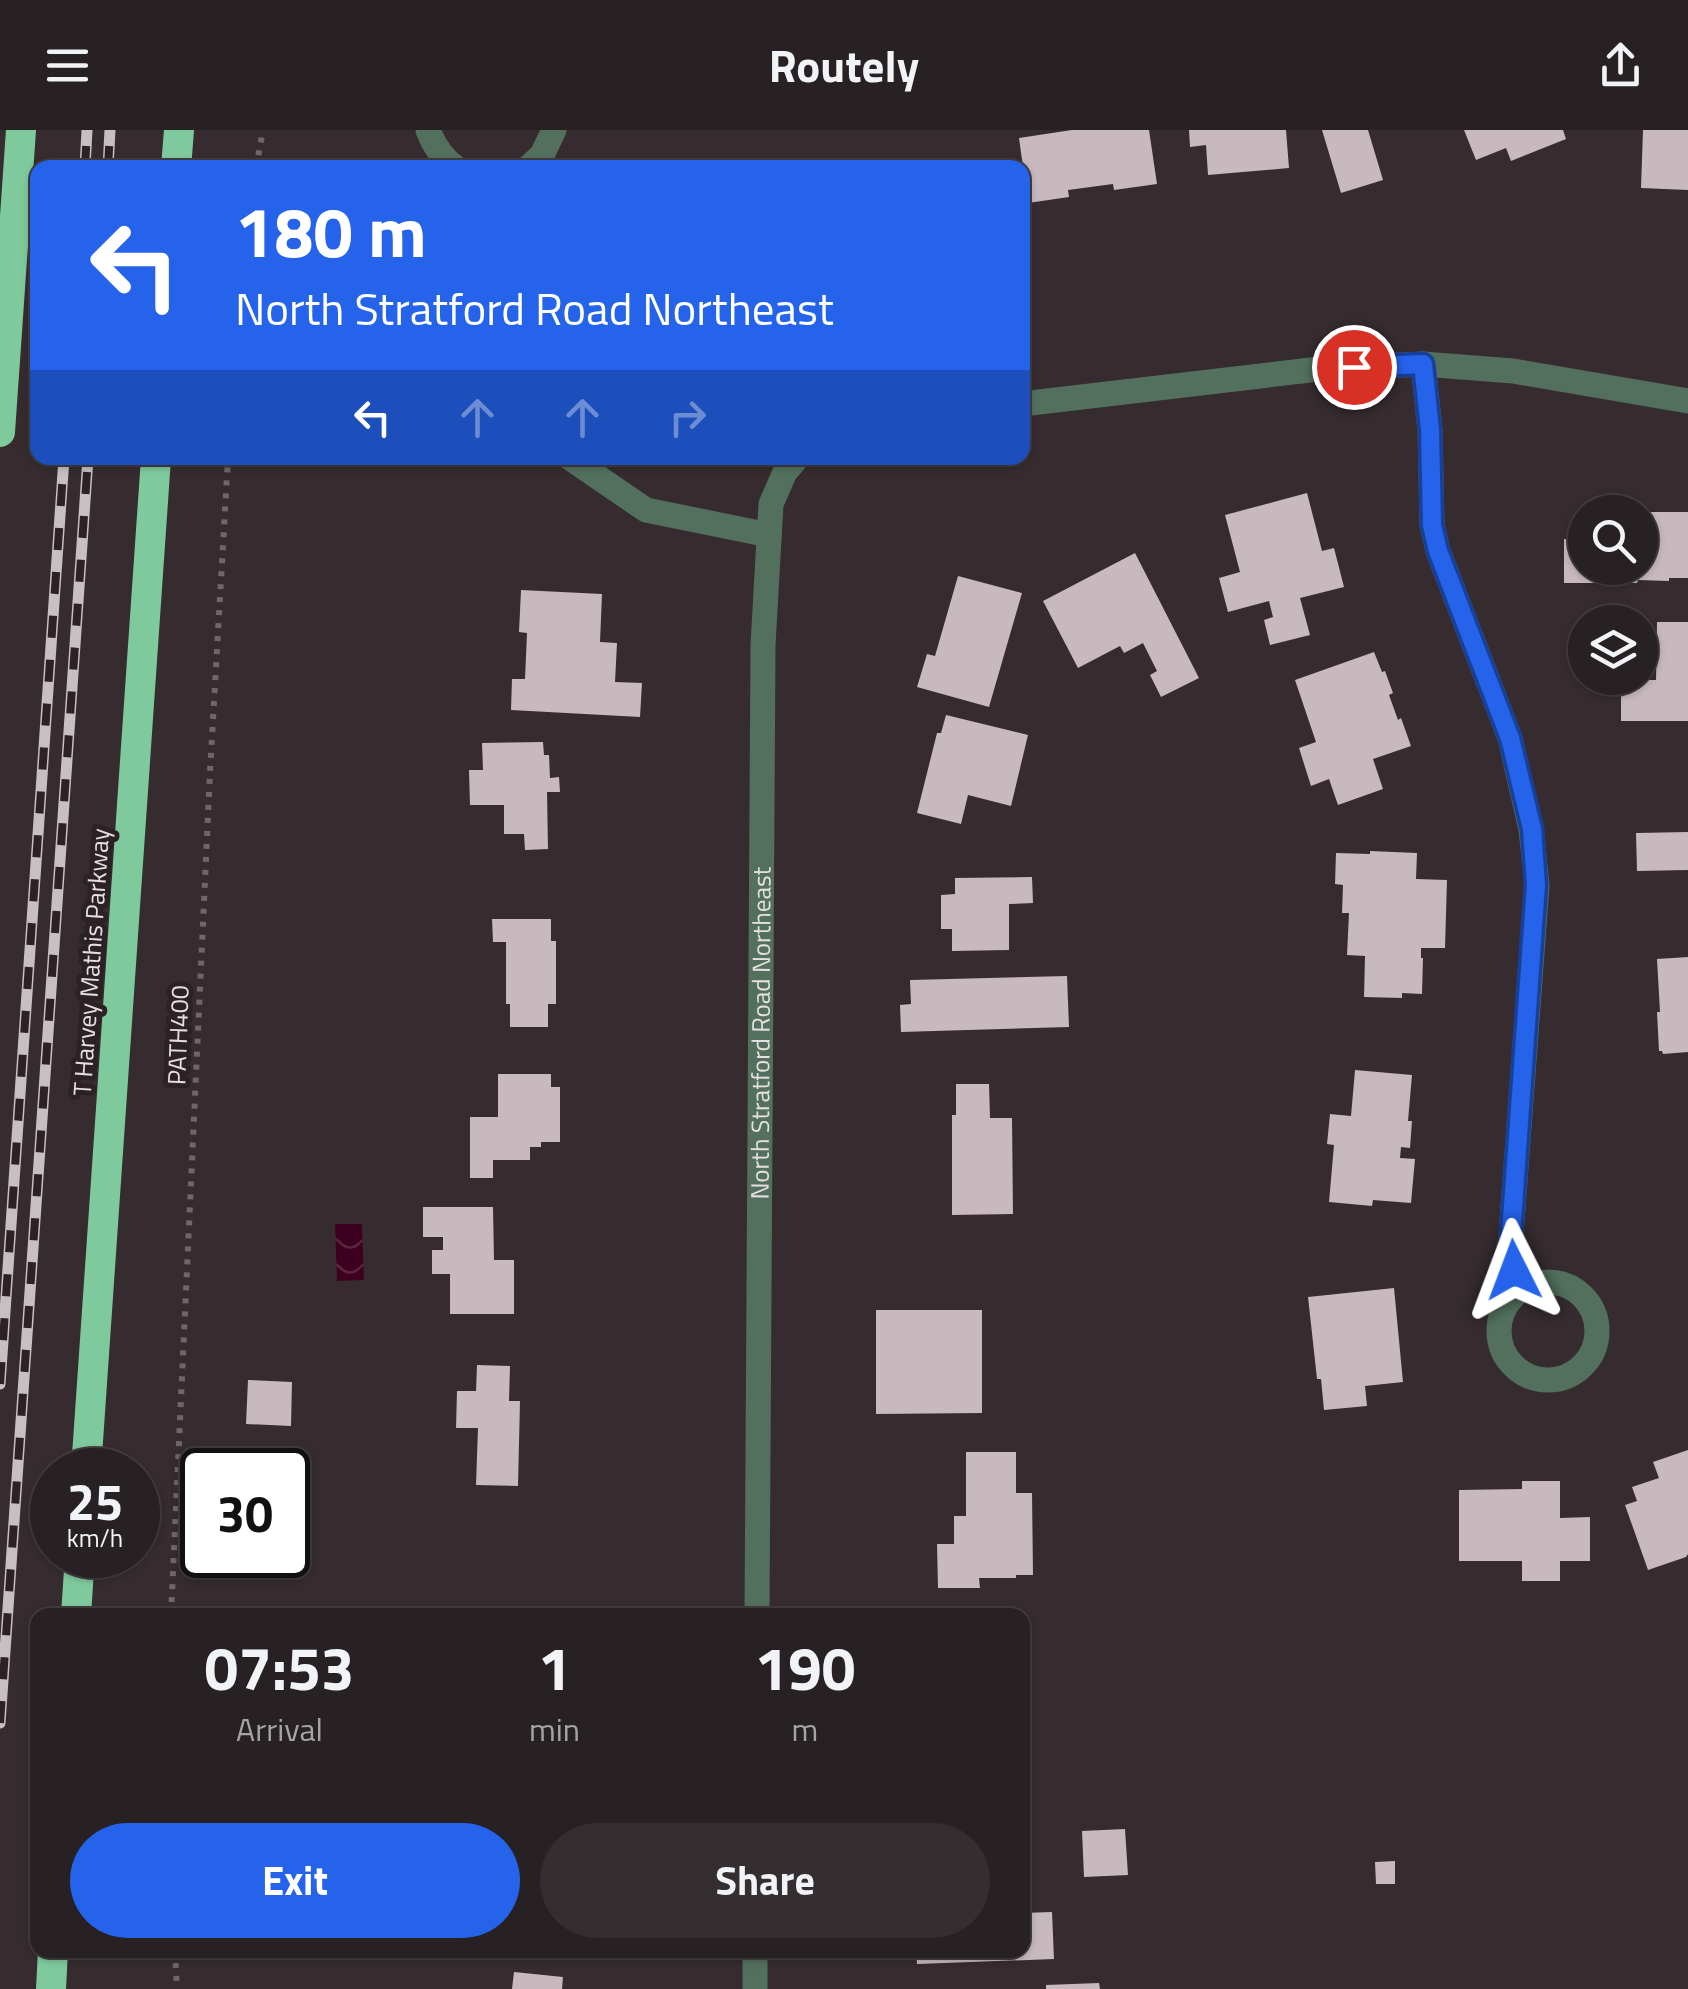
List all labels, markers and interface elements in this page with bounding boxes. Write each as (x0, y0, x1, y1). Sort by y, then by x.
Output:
text: Routely (769, 31, 919, 99)
icon: menu (40, 38, 95, 93)
icon: share (1593, 38, 1648, 93)
text: 180 m (235, 178, 427, 284)
icon: left (70, 200, 200, 330)
text: North Stratford Road Northeast (235, 274, 834, 342)
pin (1312, 325, 1397, 410)
icon: arrive (1327, 340, 1382, 395)
icon: left (345, 390, 400, 445)
icon: ahead (450, 390, 505, 445)
icon: ahead (555, 390, 610, 445)
icon: right (660, 390, 715, 445)
map controls (1568, 495, 1658, 695)
button: search (1568, 495, 1658, 585)
button: layers (1568, 605, 1658, 695)
street label: T Harvey Mathis Parkway (63, 827, 119, 1097)
street label: North Stratford Road Northeast (741, 866, 781, 1200)
street label: PATH400 (157, 984, 199, 1086)
position arrow (1462, 1218, 1566, 1322)
speed limit sign: 30 (180, 1448, 310, 1578)
text: 25 (67, 1463, 123, 1539)
text: km/h (67, 1519, 123, 1557)
text: 07:53 (205, 1622, 354, 1713)
text: 1 (538, 1622, 571, 1713)
text: 190 (755, 1622, 855, 1713)
text: Arrival (236, 1705, 323, 1753)
text: min (529, 1705, 580, 1753)
text: m (792, 1705, 818, 1753)
button: Exit (70, 1823, 520, 1938)
button: Share (540, 1823, 990, 1938)

